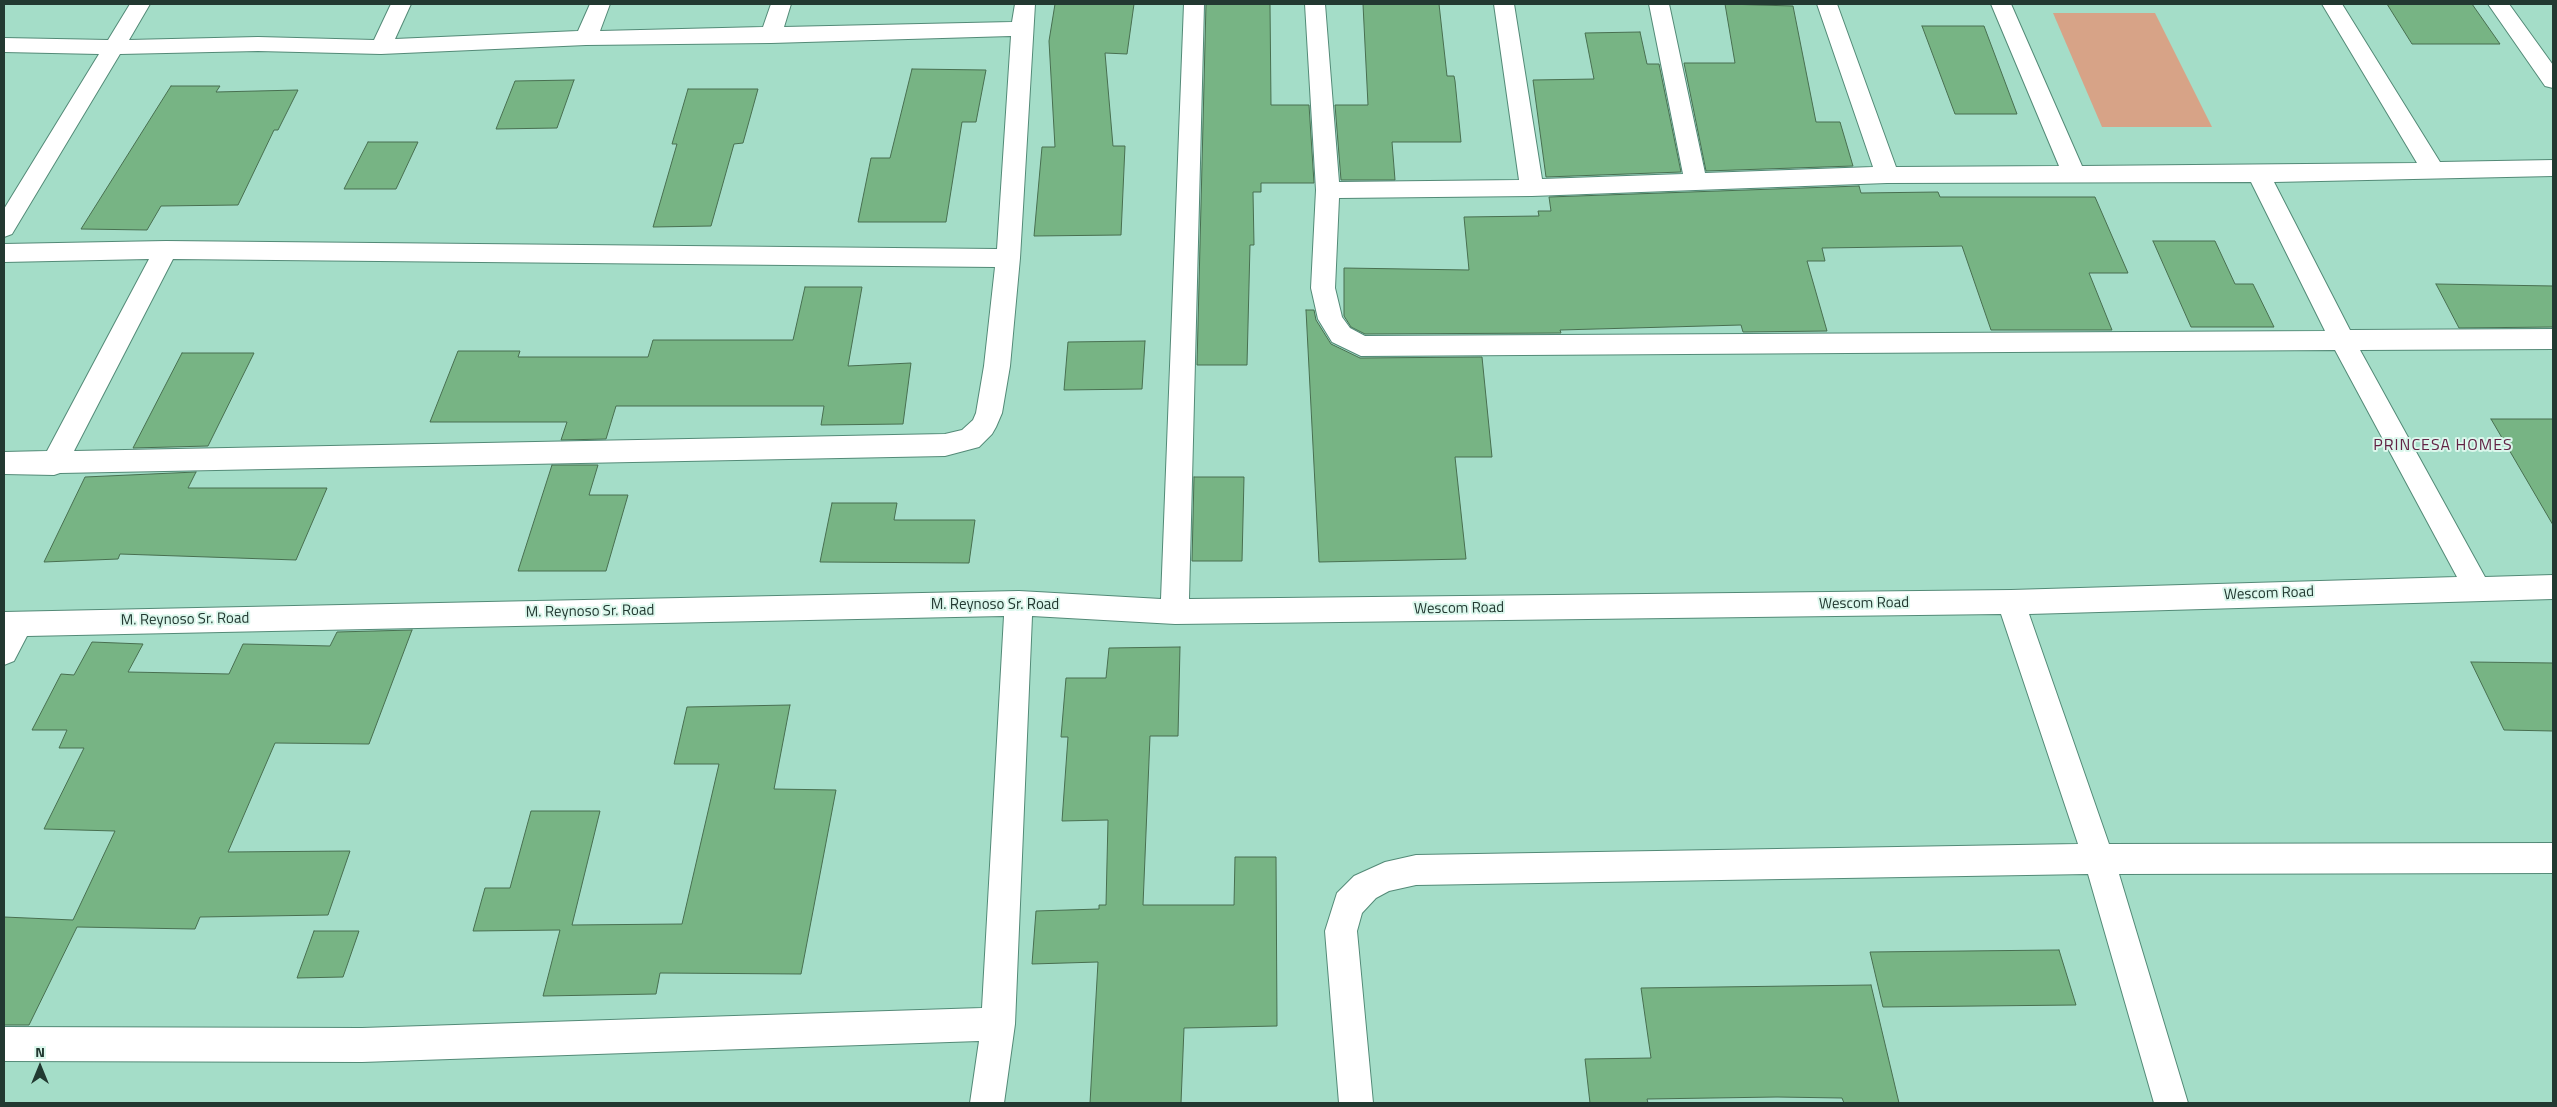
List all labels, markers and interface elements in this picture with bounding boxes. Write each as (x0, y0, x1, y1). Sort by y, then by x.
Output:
district label: PRINCESA HOMES (2372, 436, 2514, 456)
street label: Wescom Road (2224, 583, 2314, 605)
street label: Wescom Road (1819, 594, 1909, 614)
street label: M. Reynoso Sr. Road (931, 596, 1059, 614)
street label: Wescom Road (1414, 599, 1504, 619)
street label: M. Reynoso Sr. Road (526, 602, 654, 622)
street label: M. Reynoso Sr. Road (121, 610, 249, 630)
text: N (35, 1041, 45, 1062)
north arrow (15, 1042, 65, 1092)

